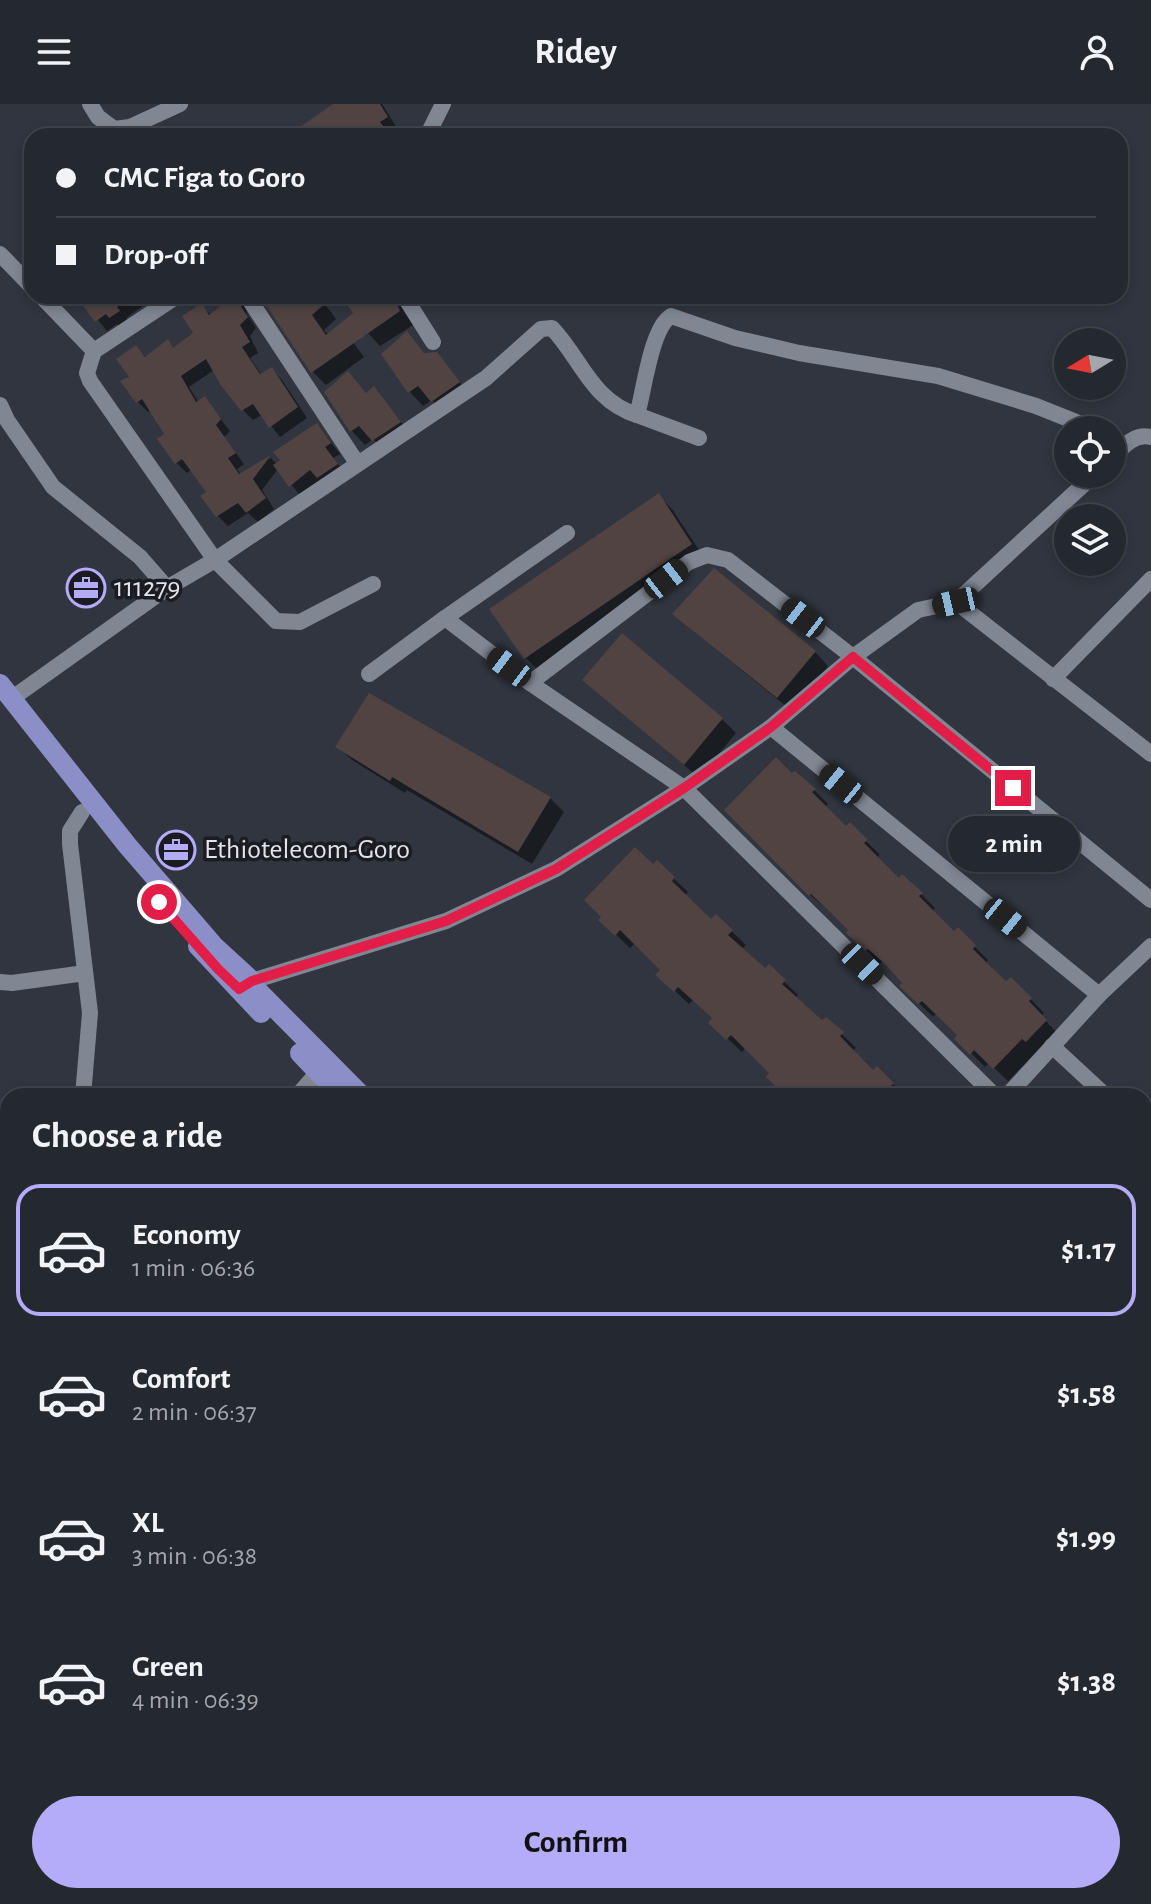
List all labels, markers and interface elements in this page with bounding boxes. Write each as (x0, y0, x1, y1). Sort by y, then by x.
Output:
icon: menu (32, 30, 76, 74)
icon: person (1075, 30, 1119, 74)
text: Ridey (534, 34, 617, 70)
text: CMC Figa to Goro (104, 163, 305, 193)
text: Drop-off (104, 240, 207, 270)
north arrow (1054, 328, 1126, 400)
map controls (1054, 328, 1126, 576)
button: locate (1054, 416, 1126, 488)
button: layers (1054, 504, 1126, 576)
car (640, 555, 692, 603)
office icon: 111279 (65, 567, 107, 609)
place label: 111279 (114, 574, 180, 602)
car (930, 585, 982, 619)
car (777, 594, 829, 642)
car (483, 643, 535, 691)
car (815, 760, 867, 808)
route end (995, 770, 1031, 806)
callout: 2 min (947, 816, 1079, 872)
office icon: Ethiotelecom-Goro (155, 829, 197, 871)
text: 2 min (985, 831, 1043, 857)
place label: Ethiotelecom-Goro (204, 836, 410, 864)
route start (141, 884, 177, 920)
car (979, 894, 1031, 942)
car (836, 939, 888, 989)
text: Choose a ride (32, 1118, 222, 1154)
icon: car (36, 1214, 108, 1286)
text: Economy (132, 1220, 241, 1250)
text: $1.17 (1061, 1235, 1116, 1265)
text: 1 min · 06:36 (132, 1255, 255, 1281)
icon: car (36, 1358, 108, 1430)
text: Comfort (132, 1364, 231, 1394)
text: $1.58 (1057, 1379, 1116, 1409)
text: 2 min · 06:37 (132, 1399, 257, 1425)
icon: car (36, 1502, 108, 1574)
text: XL (132, 1508, 164, 1538)
text: $1.99 (1056, 1523, 1116, 1553)
text: 3 min · 06:38 (132, 1543, 257, 1569)
icon: car (36, 1646, 108, 1718)
text: Green (132, 1652, 204, 1682)
text: $1.38 (1057, 1667, 1116, 1697)
text: 4 min · 06:39 (132, 1687, 259, 1713)
button: Confirm (32, 1796, 1120, 1888)

